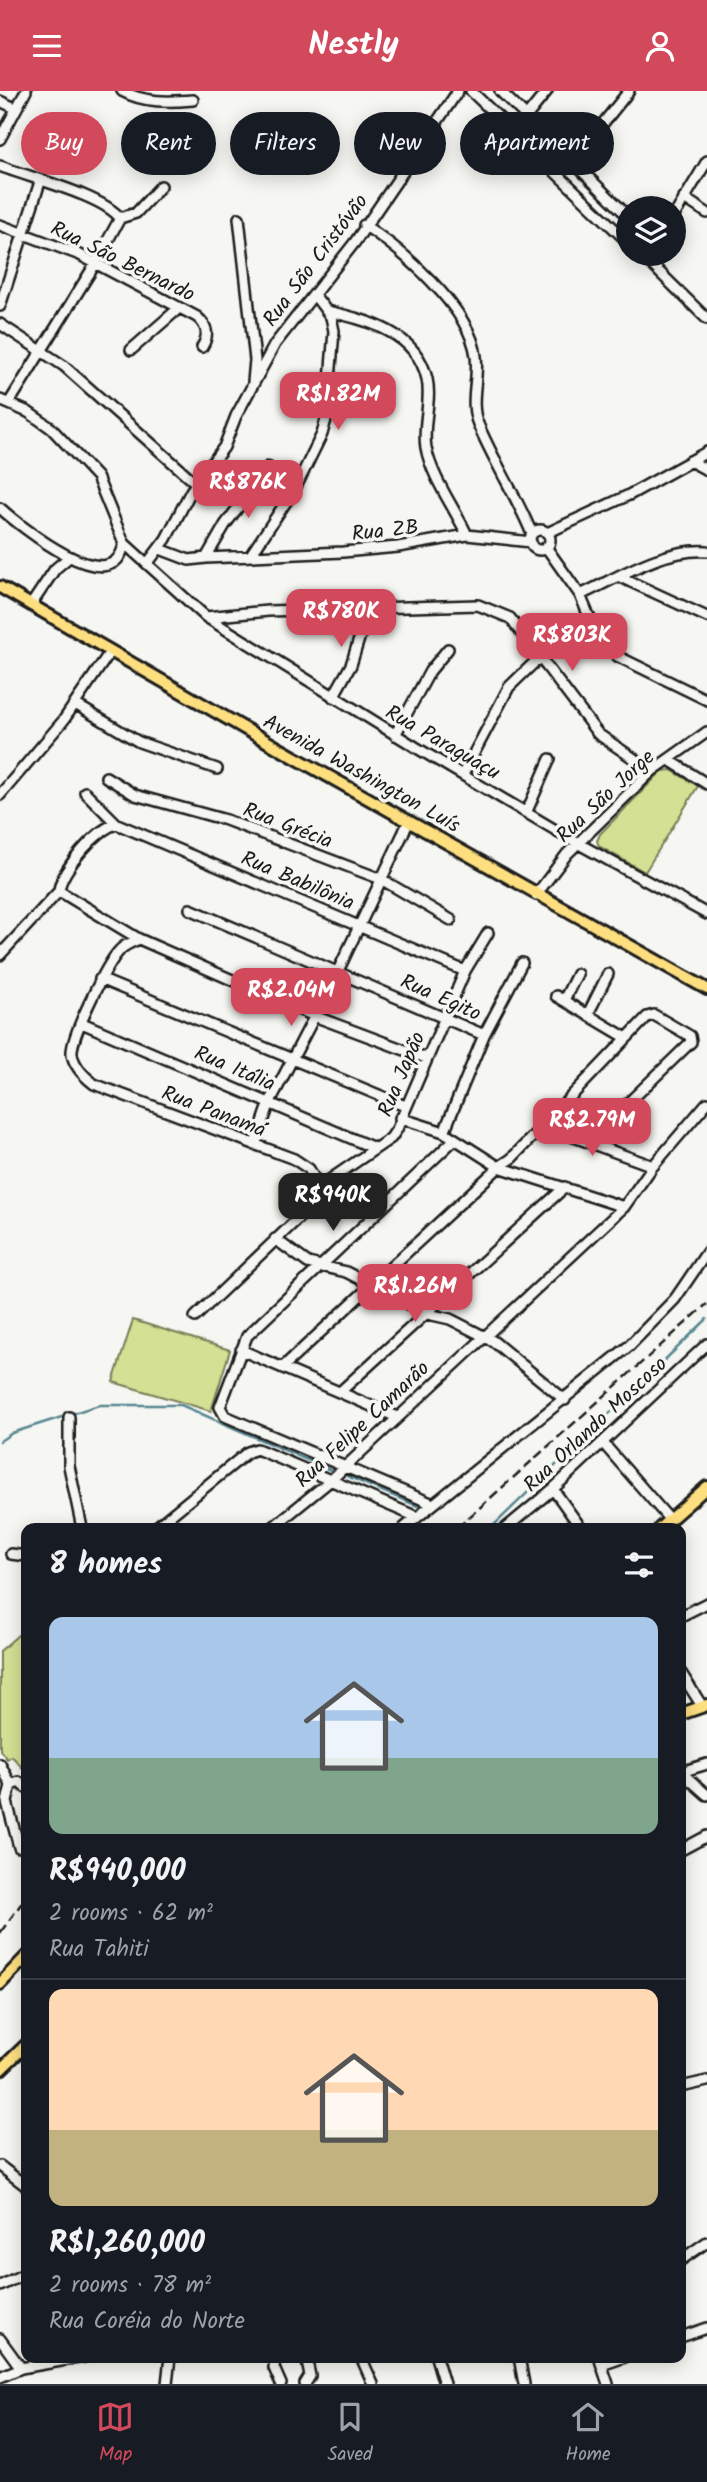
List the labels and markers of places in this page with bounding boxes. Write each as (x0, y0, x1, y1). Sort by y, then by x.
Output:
pin: R$1.82M (273, 373, 403, 432)
pin: R$876K (191, 461, 305, 520)
pin: R$780K (284, 589, 398, 649)
pin: R$803K (515, 613, 629, 673)
pin: R$2.04M (226, 969, 356, 1028)
pin: R$2.79M (527, 1098, 657, 1158)
pin: R$940K (276, 1173, 390, 1233)
pin: R$1.26M (350, 1265, 480, 1324)

